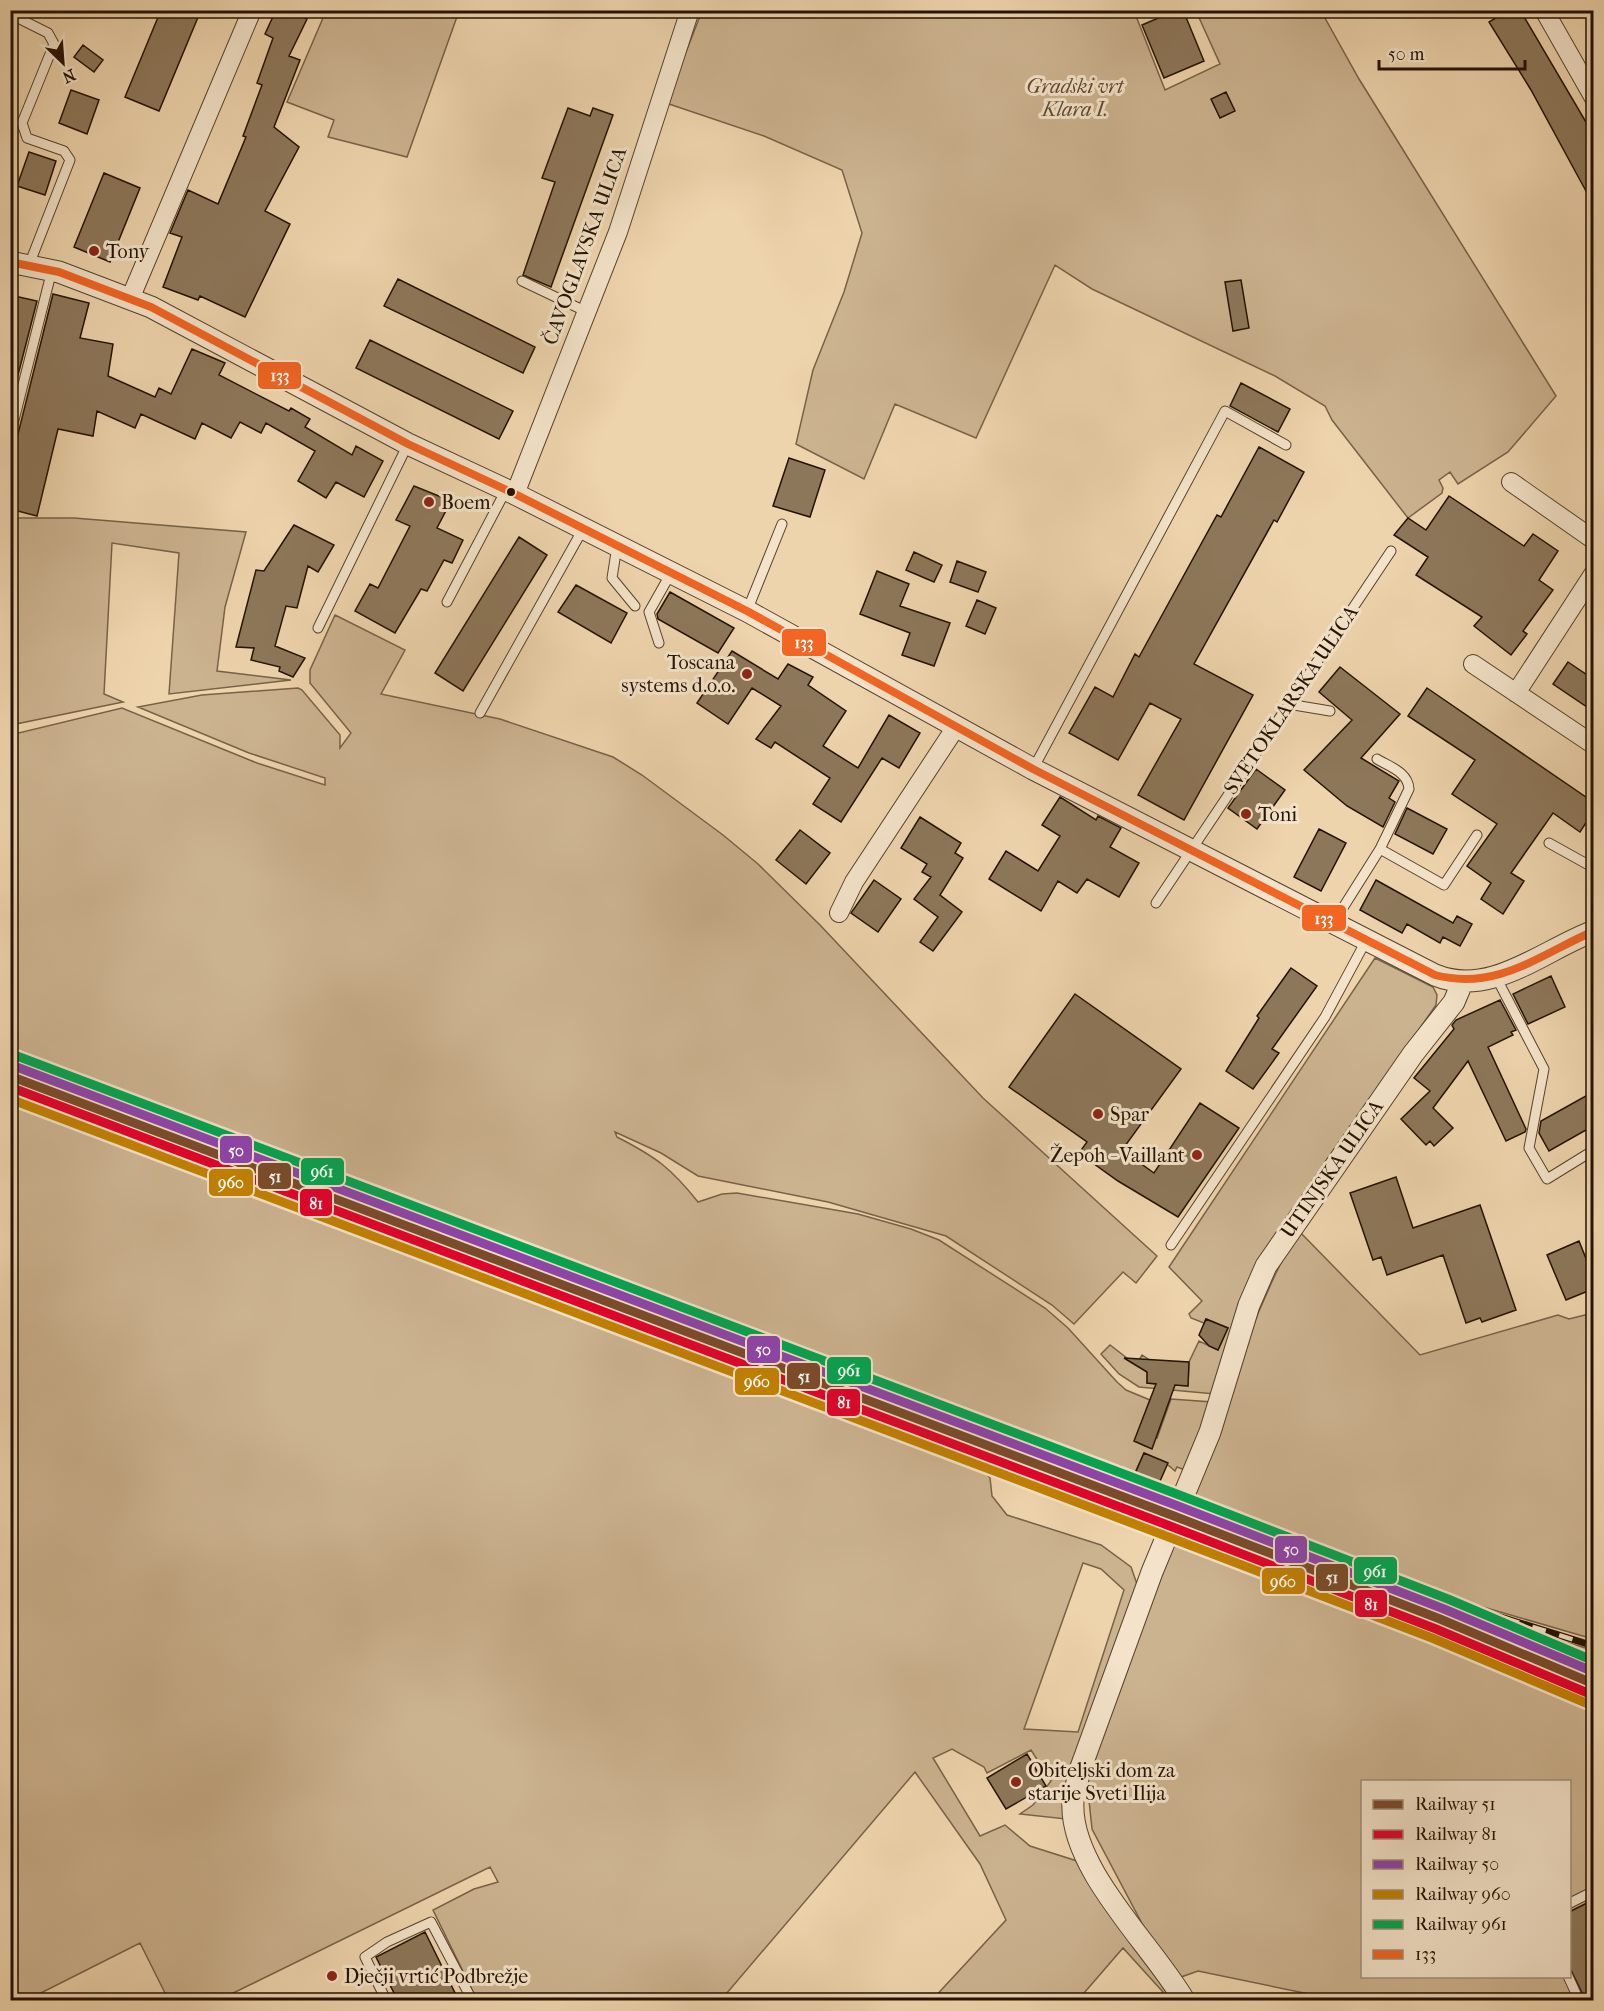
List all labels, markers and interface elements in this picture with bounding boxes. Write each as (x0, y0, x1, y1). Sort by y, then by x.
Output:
north arrow (33, 33, 93, 93)
scale bar (1379, 33, 1524, 71)
text: 50 m (1388, 44, 1425, 65)
text: N (59, 65, 79, 88)
park label: Gradski vrt Klara I. (1027, 75, 1125, 121)
street label: ČAVOGLAVSKA ULICA (538, 143, 632, 348)
place label: Tony (106, 240, 151, 263)
marker: Tony (87, 244, 101, 258)
line badge: 133 (257, 361, 302, 390)
text: 133 (271, 366, 289, 386)
unlabelled marker (505, 486, 517, 498)
place label: Boem (441, 491, 491, 514)
marker: Boem (422, 495, 436, 509)
street label: SVETOKLARSKA ULICA (1219, 600, 1363, 799)
line badge: 133 (781, 628, 827, 657)
text: 133 (795, 633, 813, 653)
place label: Toscana systems d.o.o. (621, 651, 736, 697)
marker: Toscana systems d.o.o. (740, 667, 754, 681)
place label: Toni (1258, 803, 1297, 826)
marker: Toni (1239, 807, 1253, 821)
line badge: 133 (1301, 904, 1347, 932)
text: 133 (1315, 909, 1333, 929)
street label: UTINJSKA ULICA (1276, 1095, 1389, 1242)
place label: Spar (1110, 1103, 1149, 1126)
marker: Spar (1091, 1107, 1105, 1121)
line badge: 50 (219, 1135, 253, 1164)
text: 50 (228, 1141, 244, 1160)
place label: Žepoh - Vaillant (1050, 1143, 1185, 1167)
marker: Žepoh - Vaillant (1190, 1148, 1204, 1162)
line badge: 961 (300, 1157, 345, 1186)
line badge: 51 (257, 1162, 292, 1190)
text: 961 (310, 1162, 334, 1182)
text: 51 (269, 1167, 282, 1186)
line badge: 960 (208, 1168, 254, 1197)
text: 960 (217, 1173, 244, 1193)
line badge: 81 (299, 1188, 333, 1217)
text: 81 (309, 1194, 323, 1213)
line badge: 50 (746, 1335, 781, 1364)
text: 50 (755, 1340, 771, 1359)
line badge: 961 (826, 1356, 872, 1385)
text: 961 (837, 1361, 861, 1381)
line badge: 51 (786, 1362, 821, 1390)
line badge: 960 (734, 1367, 780, 1396)
text: 51 (798, 1367, 811, 1386)
text: 960 (743, 1372, 770, 1392)
line badge: 81 (826, 1388, 861, 1417)
text: 81 (837, 1393, 851, 1412)
line badge: 50 (1274, 1535, 1308, 1564)
text: 50 (1283, 1540, 1299, 1559)
line badge: 961 (1353, 1556, 1398, 1585)
text: 961 (1363, 1562, 1387, 1582)
line badge: 51 (1315, 1563, 1349, 1592)
line badge: 960 (1261, 1567, 1306, 1595)
text: 51 (1326, 1568, 1339, 1587)
text: 960 (1269, 1572, 1296, 1592)
line badge: 81 (1354, 1589, 1388, 1618)
text: 81 (1364, 1595, 1378, 1614)
place label: Obiteljski dom za starije Sveti Ilija (1028, 1759, 1176, 1805)
marker: Obiteljski dom za starije Sveti Ilija (1009, 1775, 1023, 1789)
legend (1361, 1780, 1571, 1978)
text: Railway 51 (1415, 1794, 1496, 1815)
text: Railway 81 (1415, 1824, 1497, 1845)
text: Railway 50 (1415, 1854, 1499, 1875)
text: Railway 960 (1415, 1884, 1511, 1905)
text: Railway 961 (1415, 1914, 1507, 1935)
text: 133 (1415, 1944, 1436, 1965)
place label: Dječji vrtić Podbrežje (344, 1965, 528, 1988)
marker: Dječji vrtić Podbrežje (325, 1969, 339, 1983)

